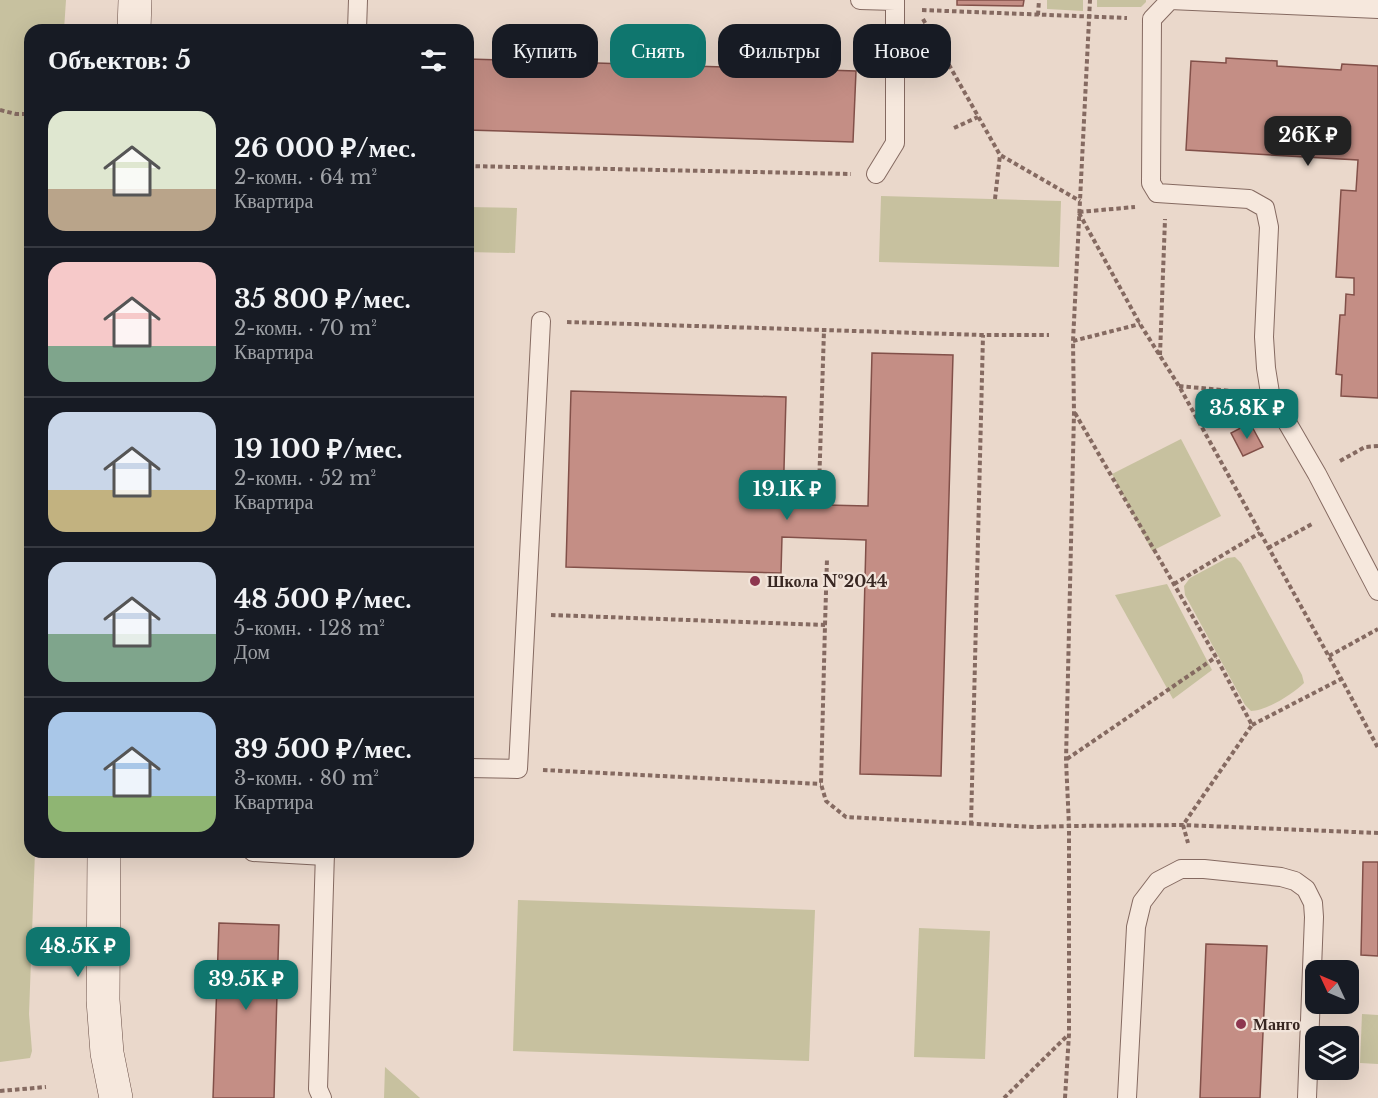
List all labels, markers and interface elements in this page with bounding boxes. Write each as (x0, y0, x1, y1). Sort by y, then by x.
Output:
chip: Купить (492, 24, 598, 78)
chip: Снять (610, 24, 706, 78)
chip: Фильтры (718, 24, 841, 78)
chip: Новое (853, 24, 951, 78)
text: Объектов: 5 (48, 44, 191, 76)
icon: filters (417, 44, 450, 77)
pin: 26K ₽ (1266, 116, 1350, 167)
text: 26K ₽ (1278, 123, 1338, 147)
text: 26 000 ₽/мес. (234, 132, 417, 164)
icon: home (96, 135, 168, 207)
text: 2-комн. · 64 m² (234, 165, 377, 189)
text: Квартира (234, 189, 313, 213)
text: 35 800 ₽/мес. (234, 283, 411, 315)
icon: home (96, 286, 168, 358)
text: 2-комн. · 70 m² (234, 316, 377, 340)
text: Квартира (234, 340, 313, 364)
pin: 35.8K ₽ (1192, 389, 1302, 440)
text: 35.8K ₽ (1209, 396, 1285, 420)
text: 19 100 ₽/мес. (234, 433, 403, 465)
icon: home (96, 436, 168, 508)
text: 2-комн. · 52 m² (234, 466, 376, 490)
pin: 19.1K ₽ (732, 470, 842, 521)
text: 19.1K ₽ (753, 477, 821, 501)
text: Квартира (234, 490, 313, 514)
place label: Школа №2044 (767, 571, 888, 591)
marker: Школа №2044 (748, 574, 762, 588)
text: 48 500 ₽/мес. (234, 583, 412, 615)
icon: home (96, 586, 168, 658)
text: 5-комн. · 128 m² (234, 616, 385, 640)
text: Дом (234, 640, 270, 664)
text: 39 500 ₽/мес. (234, 733, 412, 765)
icon: home (96, 736, 168, 808)
text: 3-комн. · 80 m² (234, 766, 379, 790)
text: Квартира (234, 790, 313, 814)
pin: 48.5K ₽ (23, 927, 133, 978)
text: 48.5K ₽ (40, 934, 116, 958)
pin: 39.5K ₽ (191, 960, 301, 1011)
north arrow (1305, 960, 1359, 1014)
map controls (1305, 960, 1359, 1080)
text: 39.5K ₽ (208, 967, 284, 991)
place label: Манго (1253, 1014, 1300, 1034)
marker: Манго (1234, 1017, 1248, 1031)
button: layers (1305, 1026, 1359, 1080)

